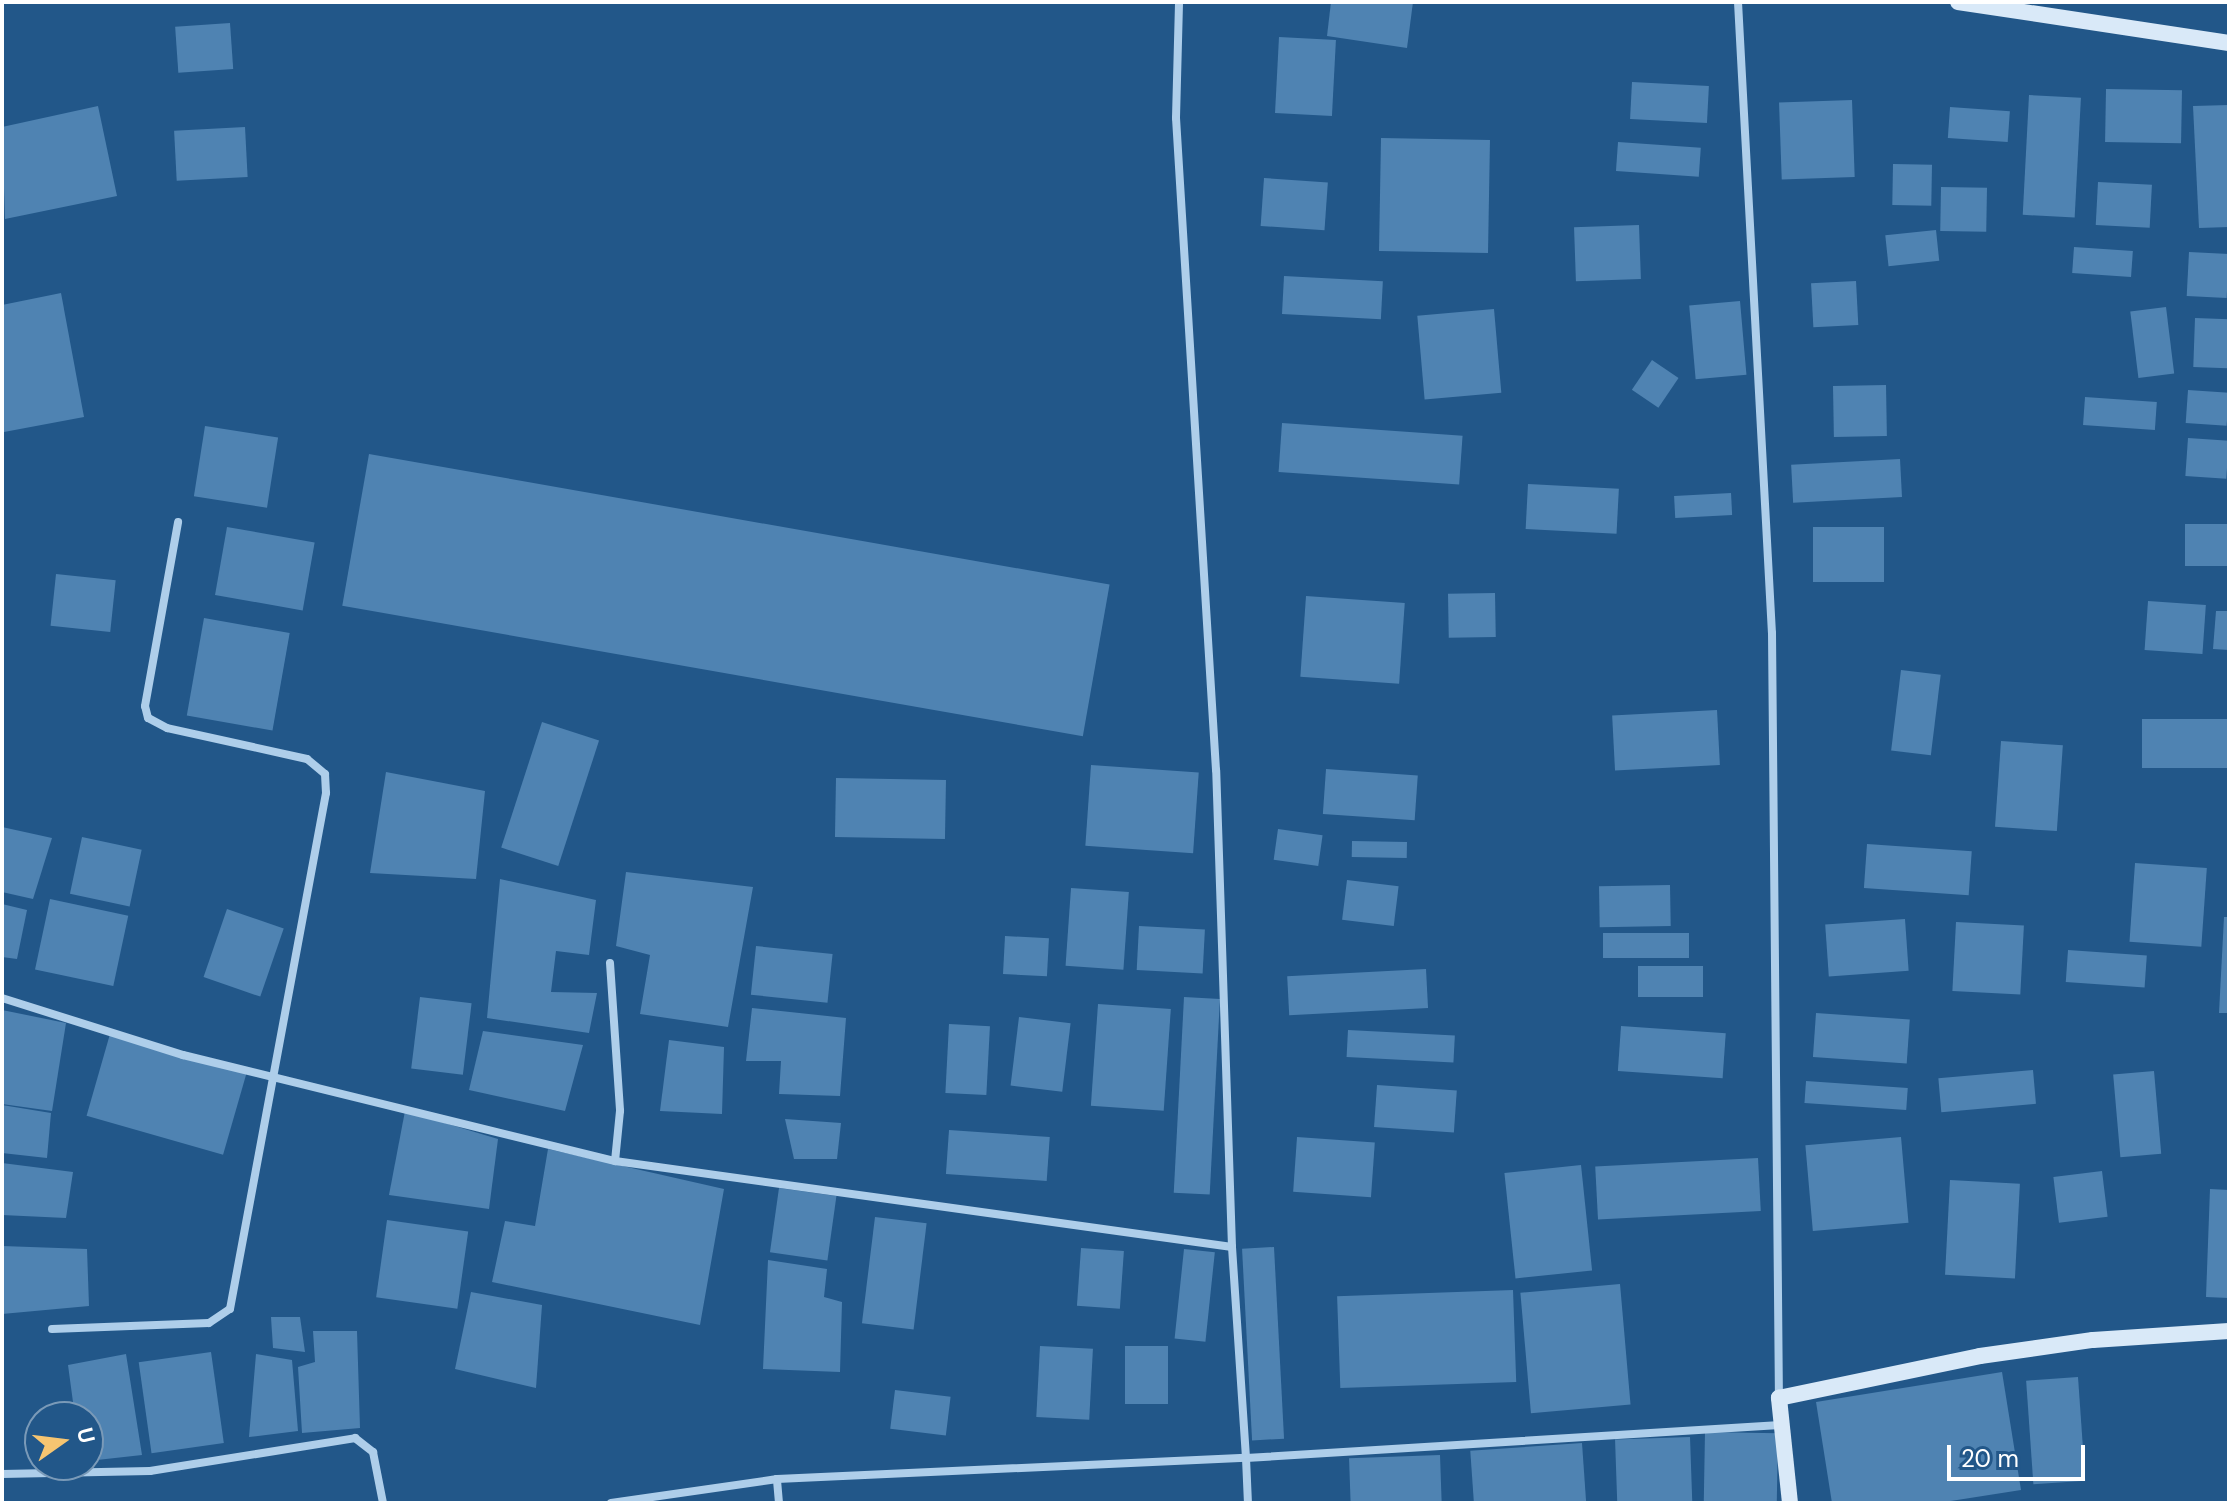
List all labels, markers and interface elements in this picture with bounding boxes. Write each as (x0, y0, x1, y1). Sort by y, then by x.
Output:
north arrow (24, 1401, 104, 1481)
text: U (70, 1425, 102, 1446)
scale bar (1951, 1429, 2089, 1479)
text: 20 m (1961, 1443, 2019, 1474)

